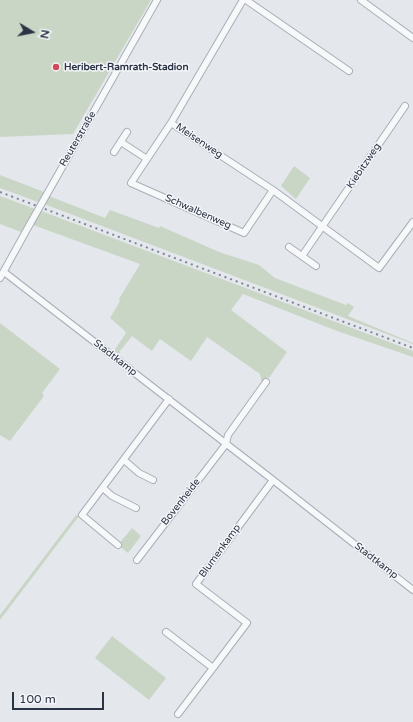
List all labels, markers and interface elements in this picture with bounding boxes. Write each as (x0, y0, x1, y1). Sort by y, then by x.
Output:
north arrow (12, 12, 52, 52)
text: N (37, 29, 51, 40)
place label: Heribert-Ramrath-Stadion (64, 61, 188, 73)
marker: Heribert-Ramrath-Stadion (51, 62, 61, 72)
street label: Reuterstraße (57, 109, 99, 169)
street label: Meisenweg (173, 121, 225, 161)
street label: Kiebitzweg (344, 141, 384, 191)
street label: Schwalbenweg (163, 192, 233, 232)
street label: Stadtkamp (91, 337, 139, 379)
street label: Bovenheide (159, 476, 203, 528)
street label: Blumenkamp (197, 522, 243, 580)
street label: Stadtkamp (352, 540, 400, 582)
scale bar (14, 684, 106, 710)
text: 100 m (19, 692, 56, 706)

